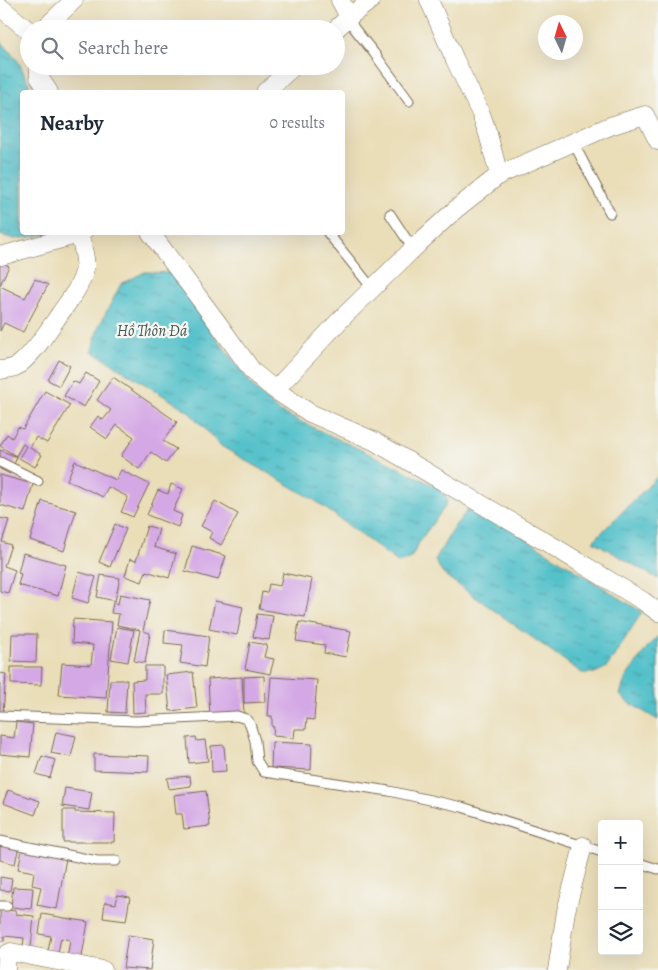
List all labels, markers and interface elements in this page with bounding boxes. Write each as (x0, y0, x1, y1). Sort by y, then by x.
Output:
north arrow (538, 15, 583, 60)
search box (20, 20, 345, 75)
icon: search (38, 34, 66, 62)
text: Search here (78, 35, 168, 61)
text: Nearby (40, 109, 103, 137)
text: 0 results (269, 112, 325, 134)
water label: Hồ Thôn Đá (117, 320, 188, 342)
map controls (598, 820, 643, 955)
button: + (598, 820, 643, 865)
button: − (598, 865, 643, 910)
button: layers (598, 910, 643, 955)

